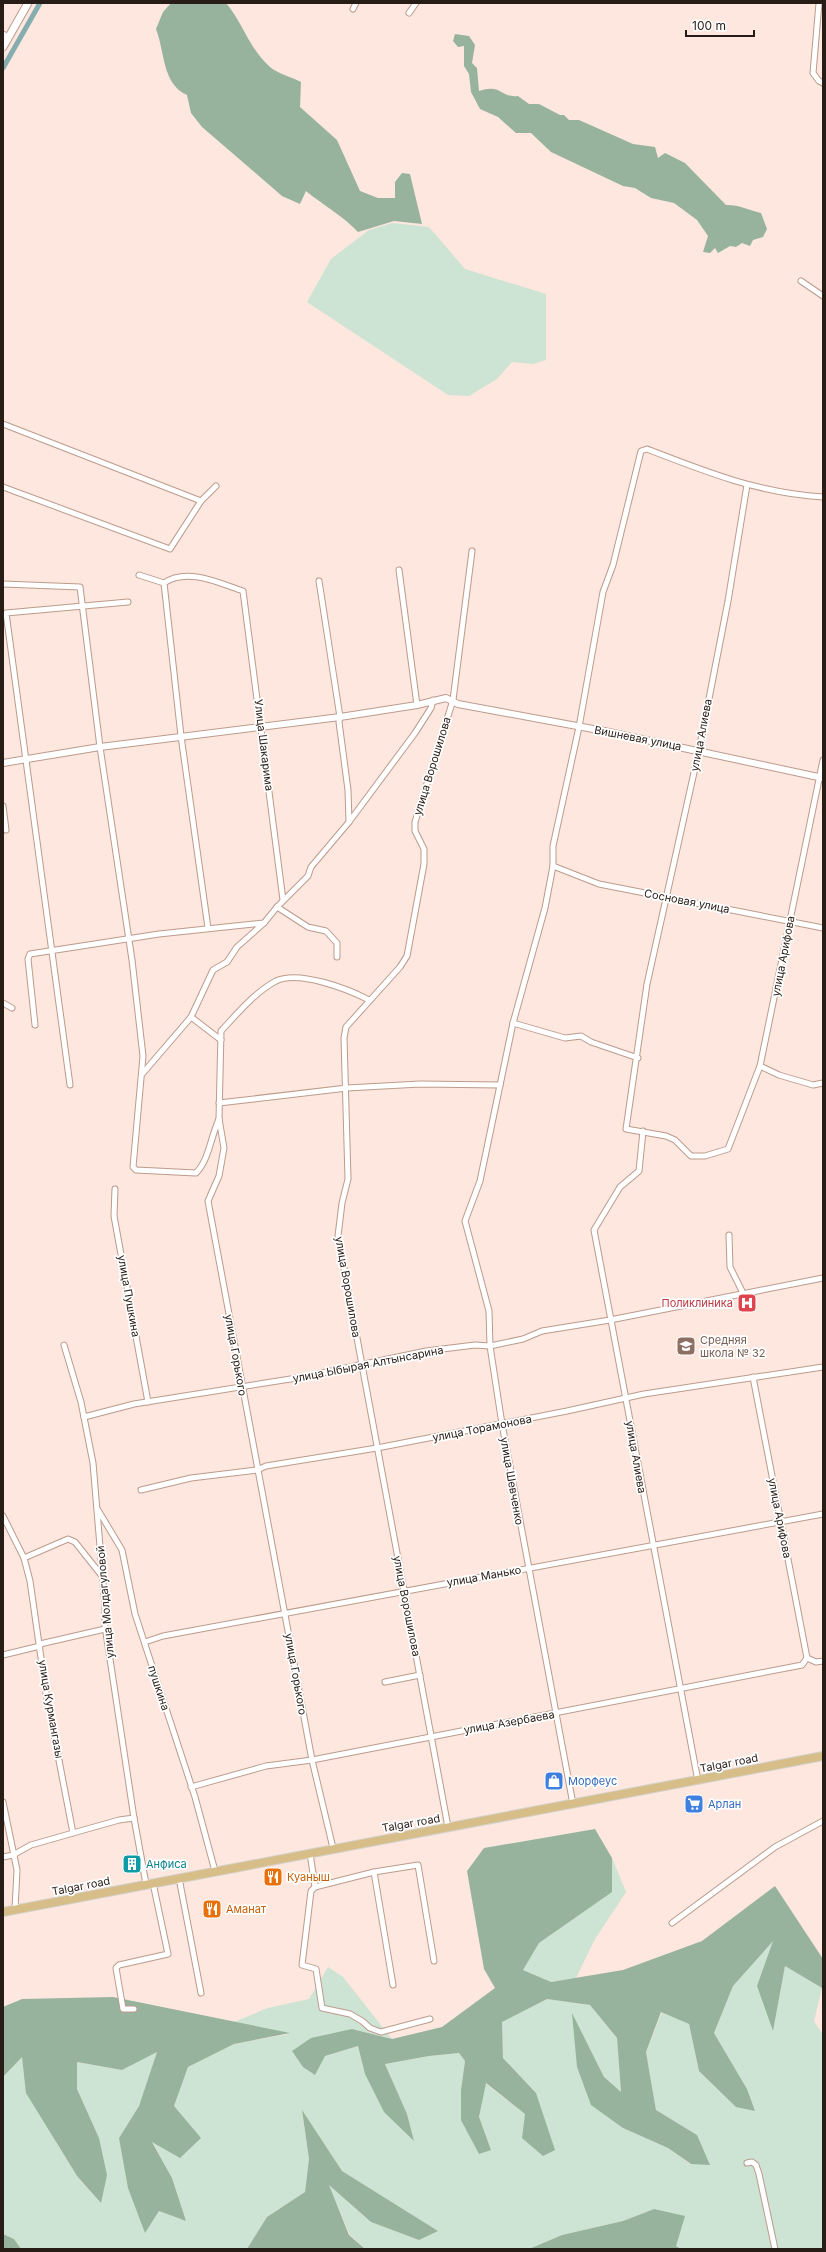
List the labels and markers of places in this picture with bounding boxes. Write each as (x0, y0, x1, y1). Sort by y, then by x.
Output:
hospital icon: Поликлиника (736, 1292, 758, 1314)
place label: Поликлиника (661, 1296, 733, 1310)
place label: Средняя школа № 32 (700, 1333, 766, 1360)
school or university icon: Средняя школа № 32 (675, 1335, 697, 1357)
shop icon: Морфеус (543, 1770, 565, 1792)
place label: Морфеус (568, 1774, 617, 1788)
supermarket icon: Арлан (683, 1793, 705, 1815)
place label: Арлан (708, 1797, 741, 1811)
building icon: Анфиса (121, 1853, 143, 1875)
place label: Анфиса (146, 1857, 187, 1871)
restaurant icon: Куаныш (262, 1866, 284, 1888)
place label: Куаныш (287, 1870, 330, 1884)
restaurant icon: Аманат (201, 1898, 223, 1920)
place label: Аманат (226, 1902, 267, 1916)

